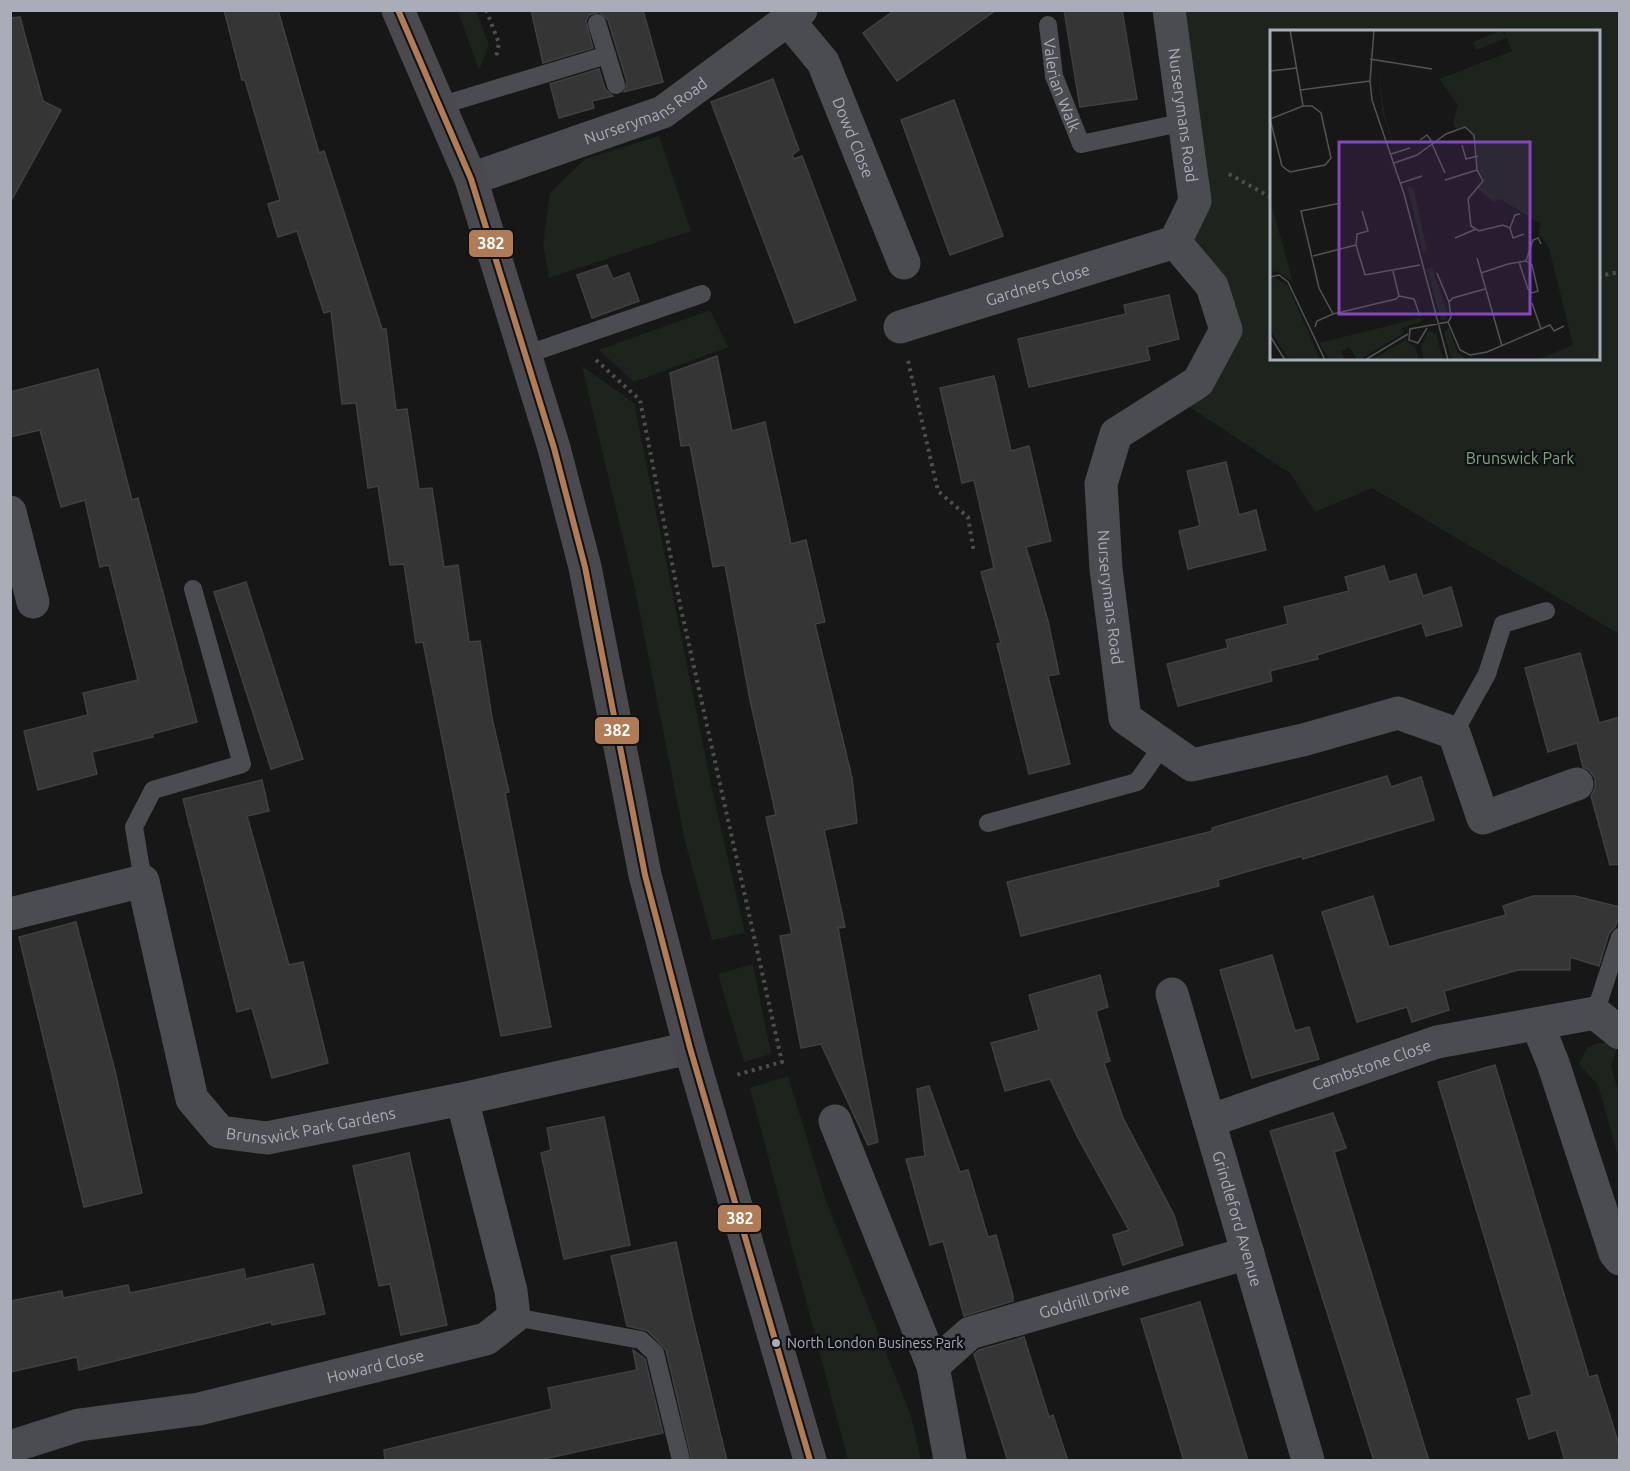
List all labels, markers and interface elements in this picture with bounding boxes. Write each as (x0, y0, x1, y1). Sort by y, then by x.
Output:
inset map (1270, 30, 1600, 360)
street label: Valerian Walk (1041, 37, 1084, 134)
street label: Nurserymans Road (1165, 47, 1201, 183)
street label: Nurserymans Road (582, 74, 710, 148)
street label: Dowd Close (829, 95, 878, 180)
line badge: 382 (468, 229, 514, 258)
text: 382 (477, 234, 505, 252)
street label: Gardners Close (983, 260, 1092, 309)
park label: Brunswick Park (1466, 449, 1574, 467)
street label: Nurserymans Road (1095, 529, 1127, 665)
line badge: 382 (594, 716, 640, 745)
text: 382 (603, 721, 631, 739)
street label: Cambstone Close (1310, 1036, 1433, 1094)
street label: Brunswick Park Gardens (225, 1104, 397, 1147)
street label: Grindleford Avenue (1209, 1149, 1266, 1289)
line badge: 382 (717, 1204, 762, 1233)
text: 382 (726, 1209, 754, 1227)
street label: Goldrill Drive (1037, 1279, 1132, 1322)
place label: North London Business Park (787, 1335, 963, 1351)
marker: North London Business Park (770, 1337, 782, 1349)
street label: Howard Close (325, 1345, 426, 1387)

